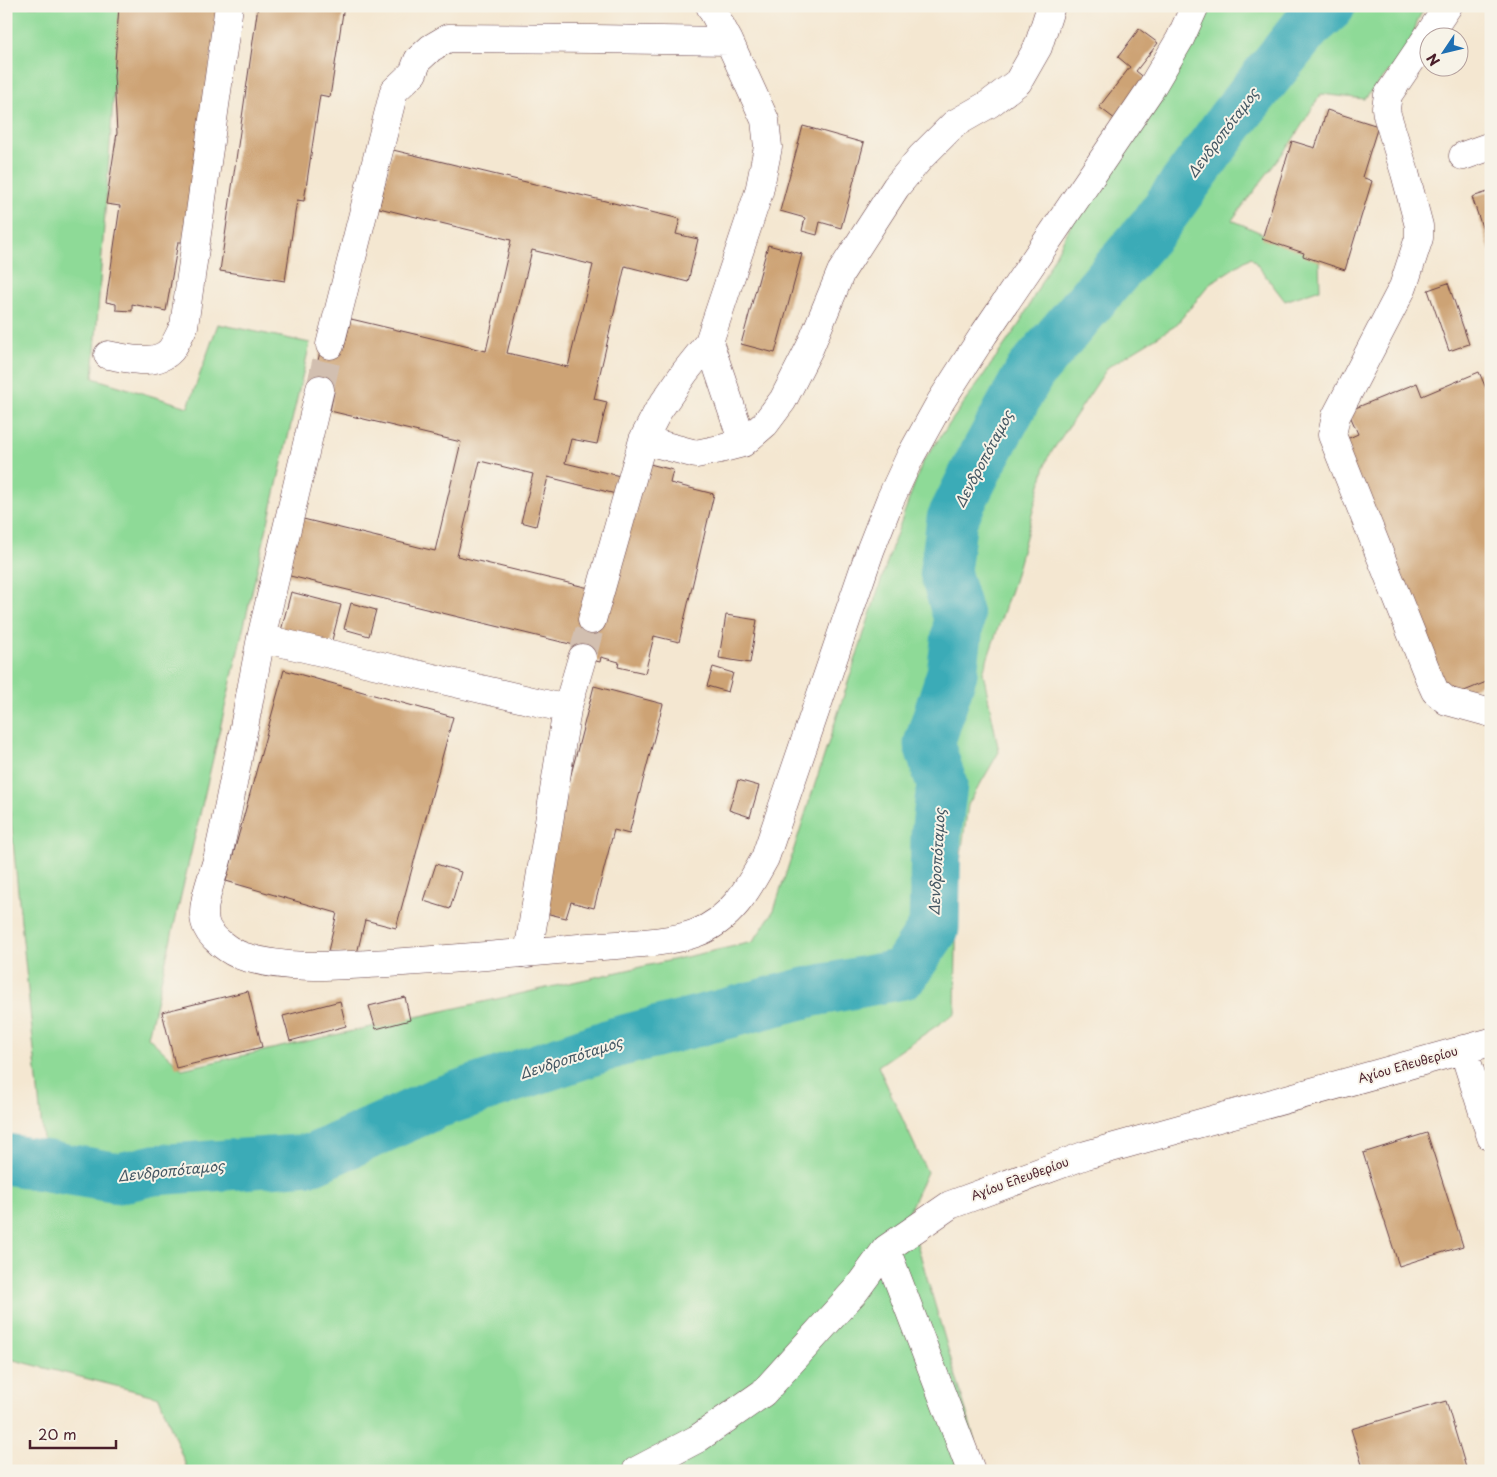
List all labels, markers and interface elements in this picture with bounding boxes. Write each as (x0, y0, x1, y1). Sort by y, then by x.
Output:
north arrow (1420, 28, 1470, 78)
text: N (1421, 49, 1445, 70)
water label: Δενδροπόταμος (1182, 82, 1264, 182)
water label: Δενδροπόταμος (949, 405, 1019, 511)
water label: Δενδροπόταμος (923, 806, 950, 916)
water label: Δενδροπόταμος (517, 1030, 627, 1084)
street label: Αγίου Ελευθερίου (1356, 1041, 1460, 1087)
street label: Αγίου Ελευθερίου (968, 1152, 1071, 1204)
water label: Δενδροπόταμος (117, 1154, 227, 1187)
scale bar (30, 1417, 116, 1449)
text: 20 m (38, 1422, 77, 1445)

